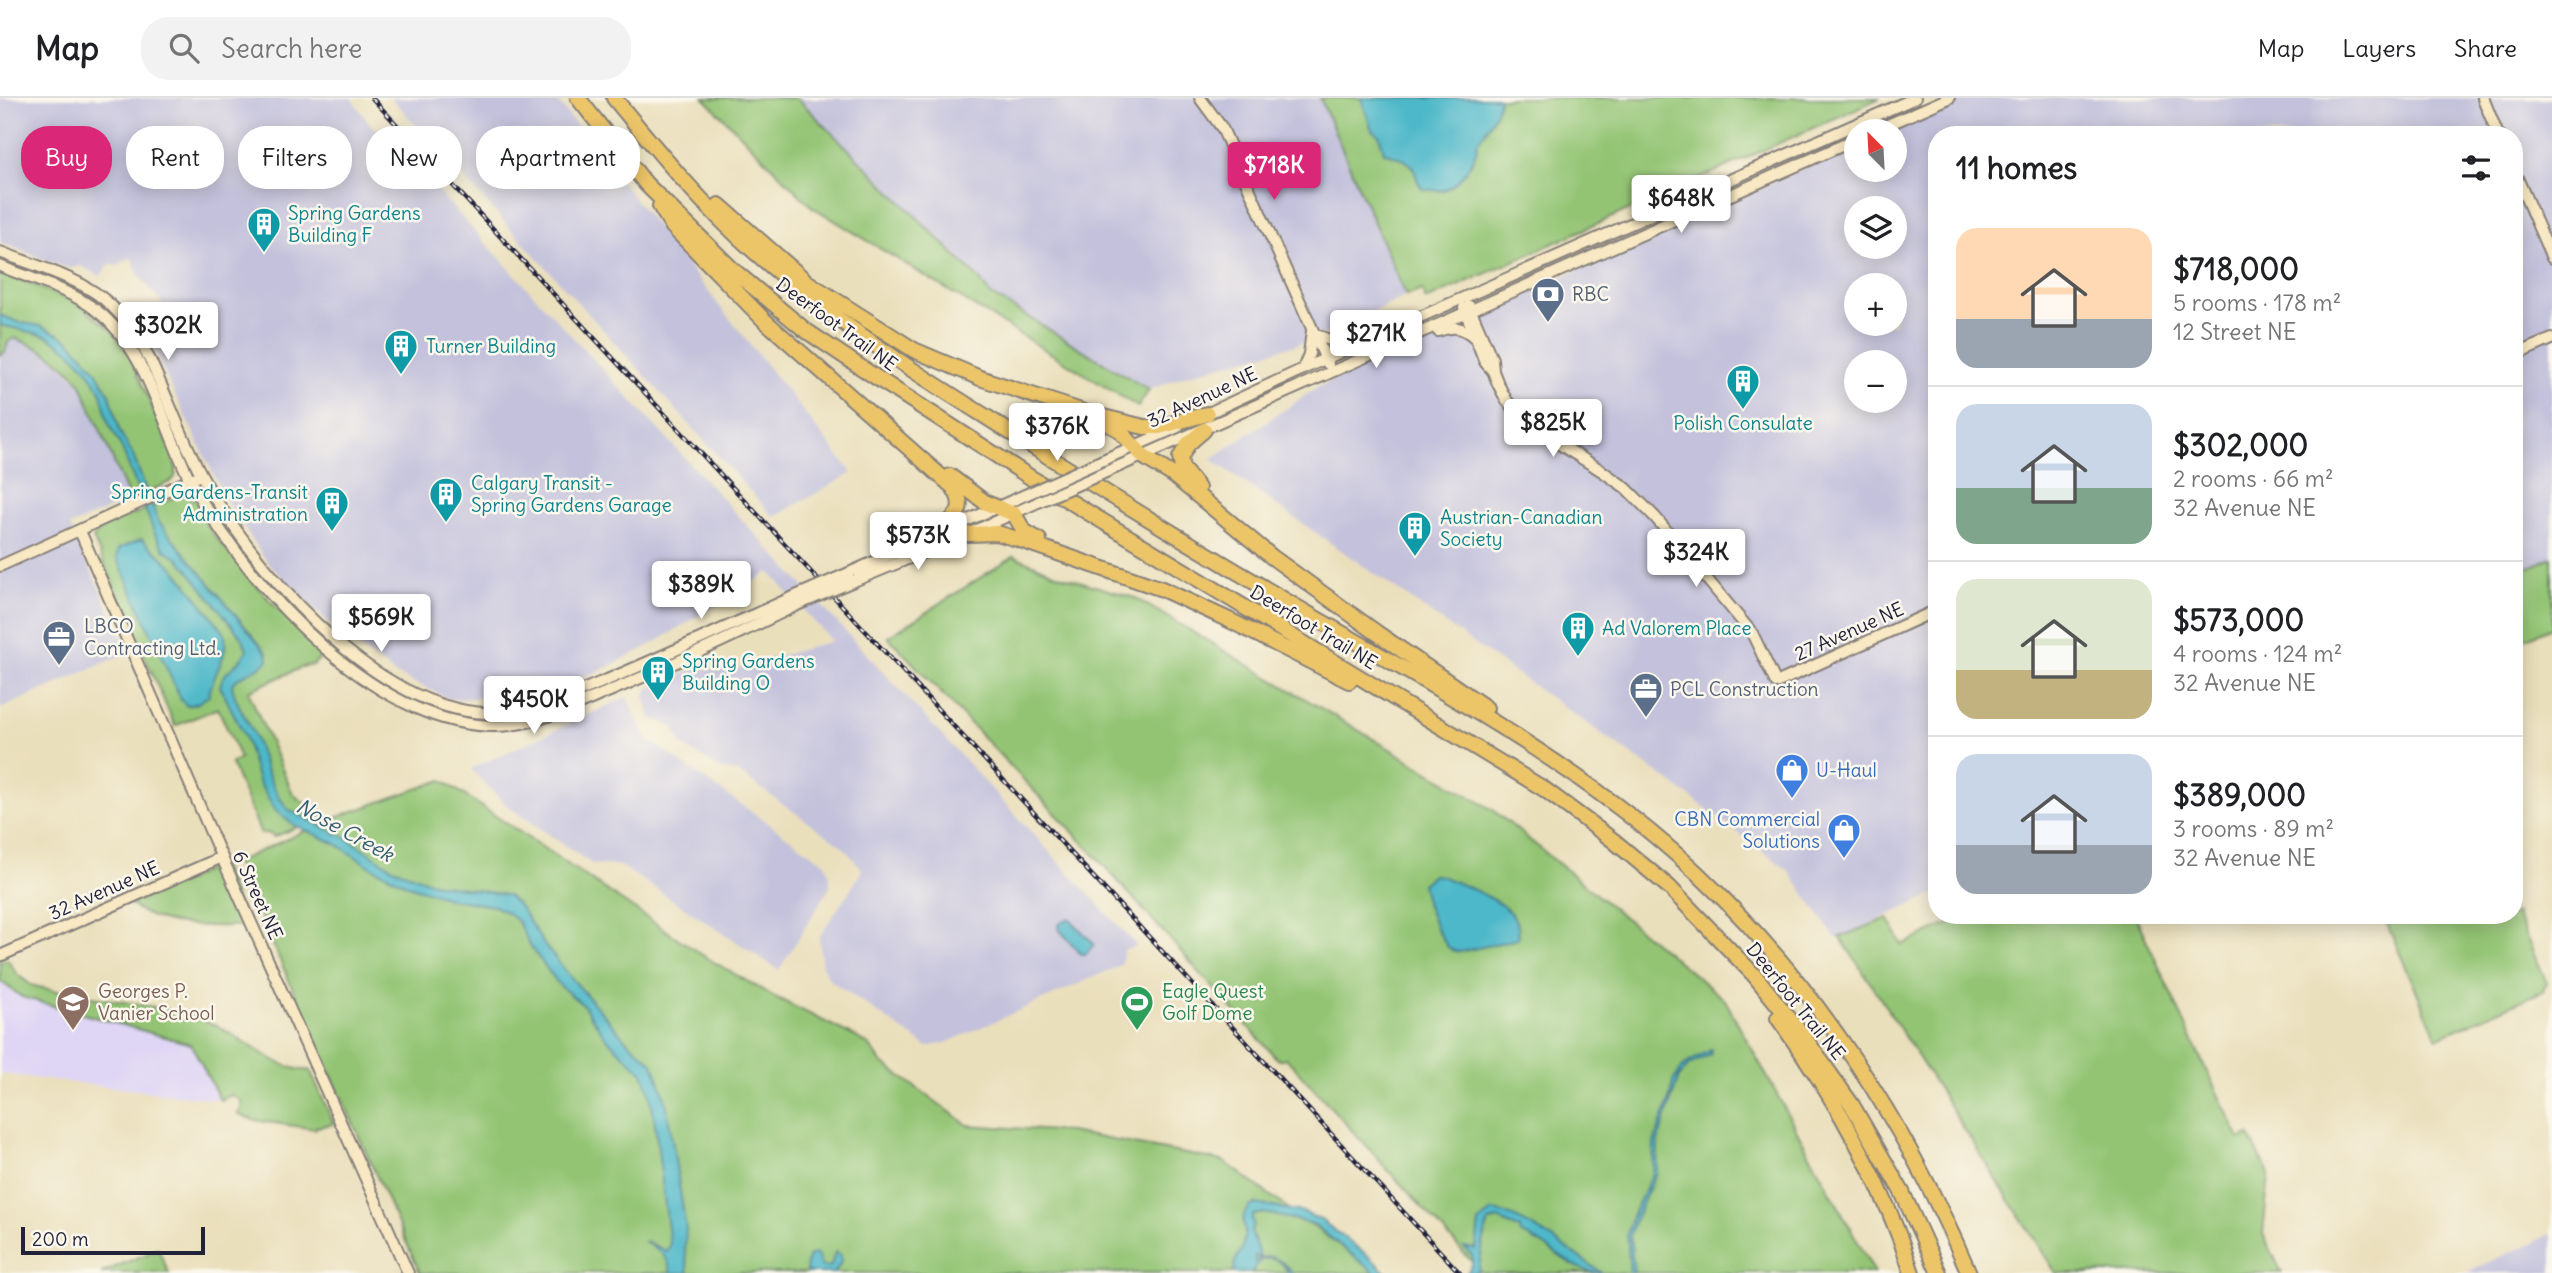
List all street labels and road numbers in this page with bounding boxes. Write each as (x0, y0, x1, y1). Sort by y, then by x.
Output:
street label: Deerfoot Trail NE (772, 272, 902, 376)
street label: 32 Avenue NE (1143, 361, 1261, 433)
street label: Deerfoot Trail NE (1246, 580, 1382, 674)
street label: 27 Avenue NE (1791, 596, 1907, 666)
street label: 6 Street NE (228, 847, 288, 943)
street label: 32 Avenue NE (45, 855, 163, 925)
street label: Deerfoot Trail NE (1741, 937, 1851, 1065)

